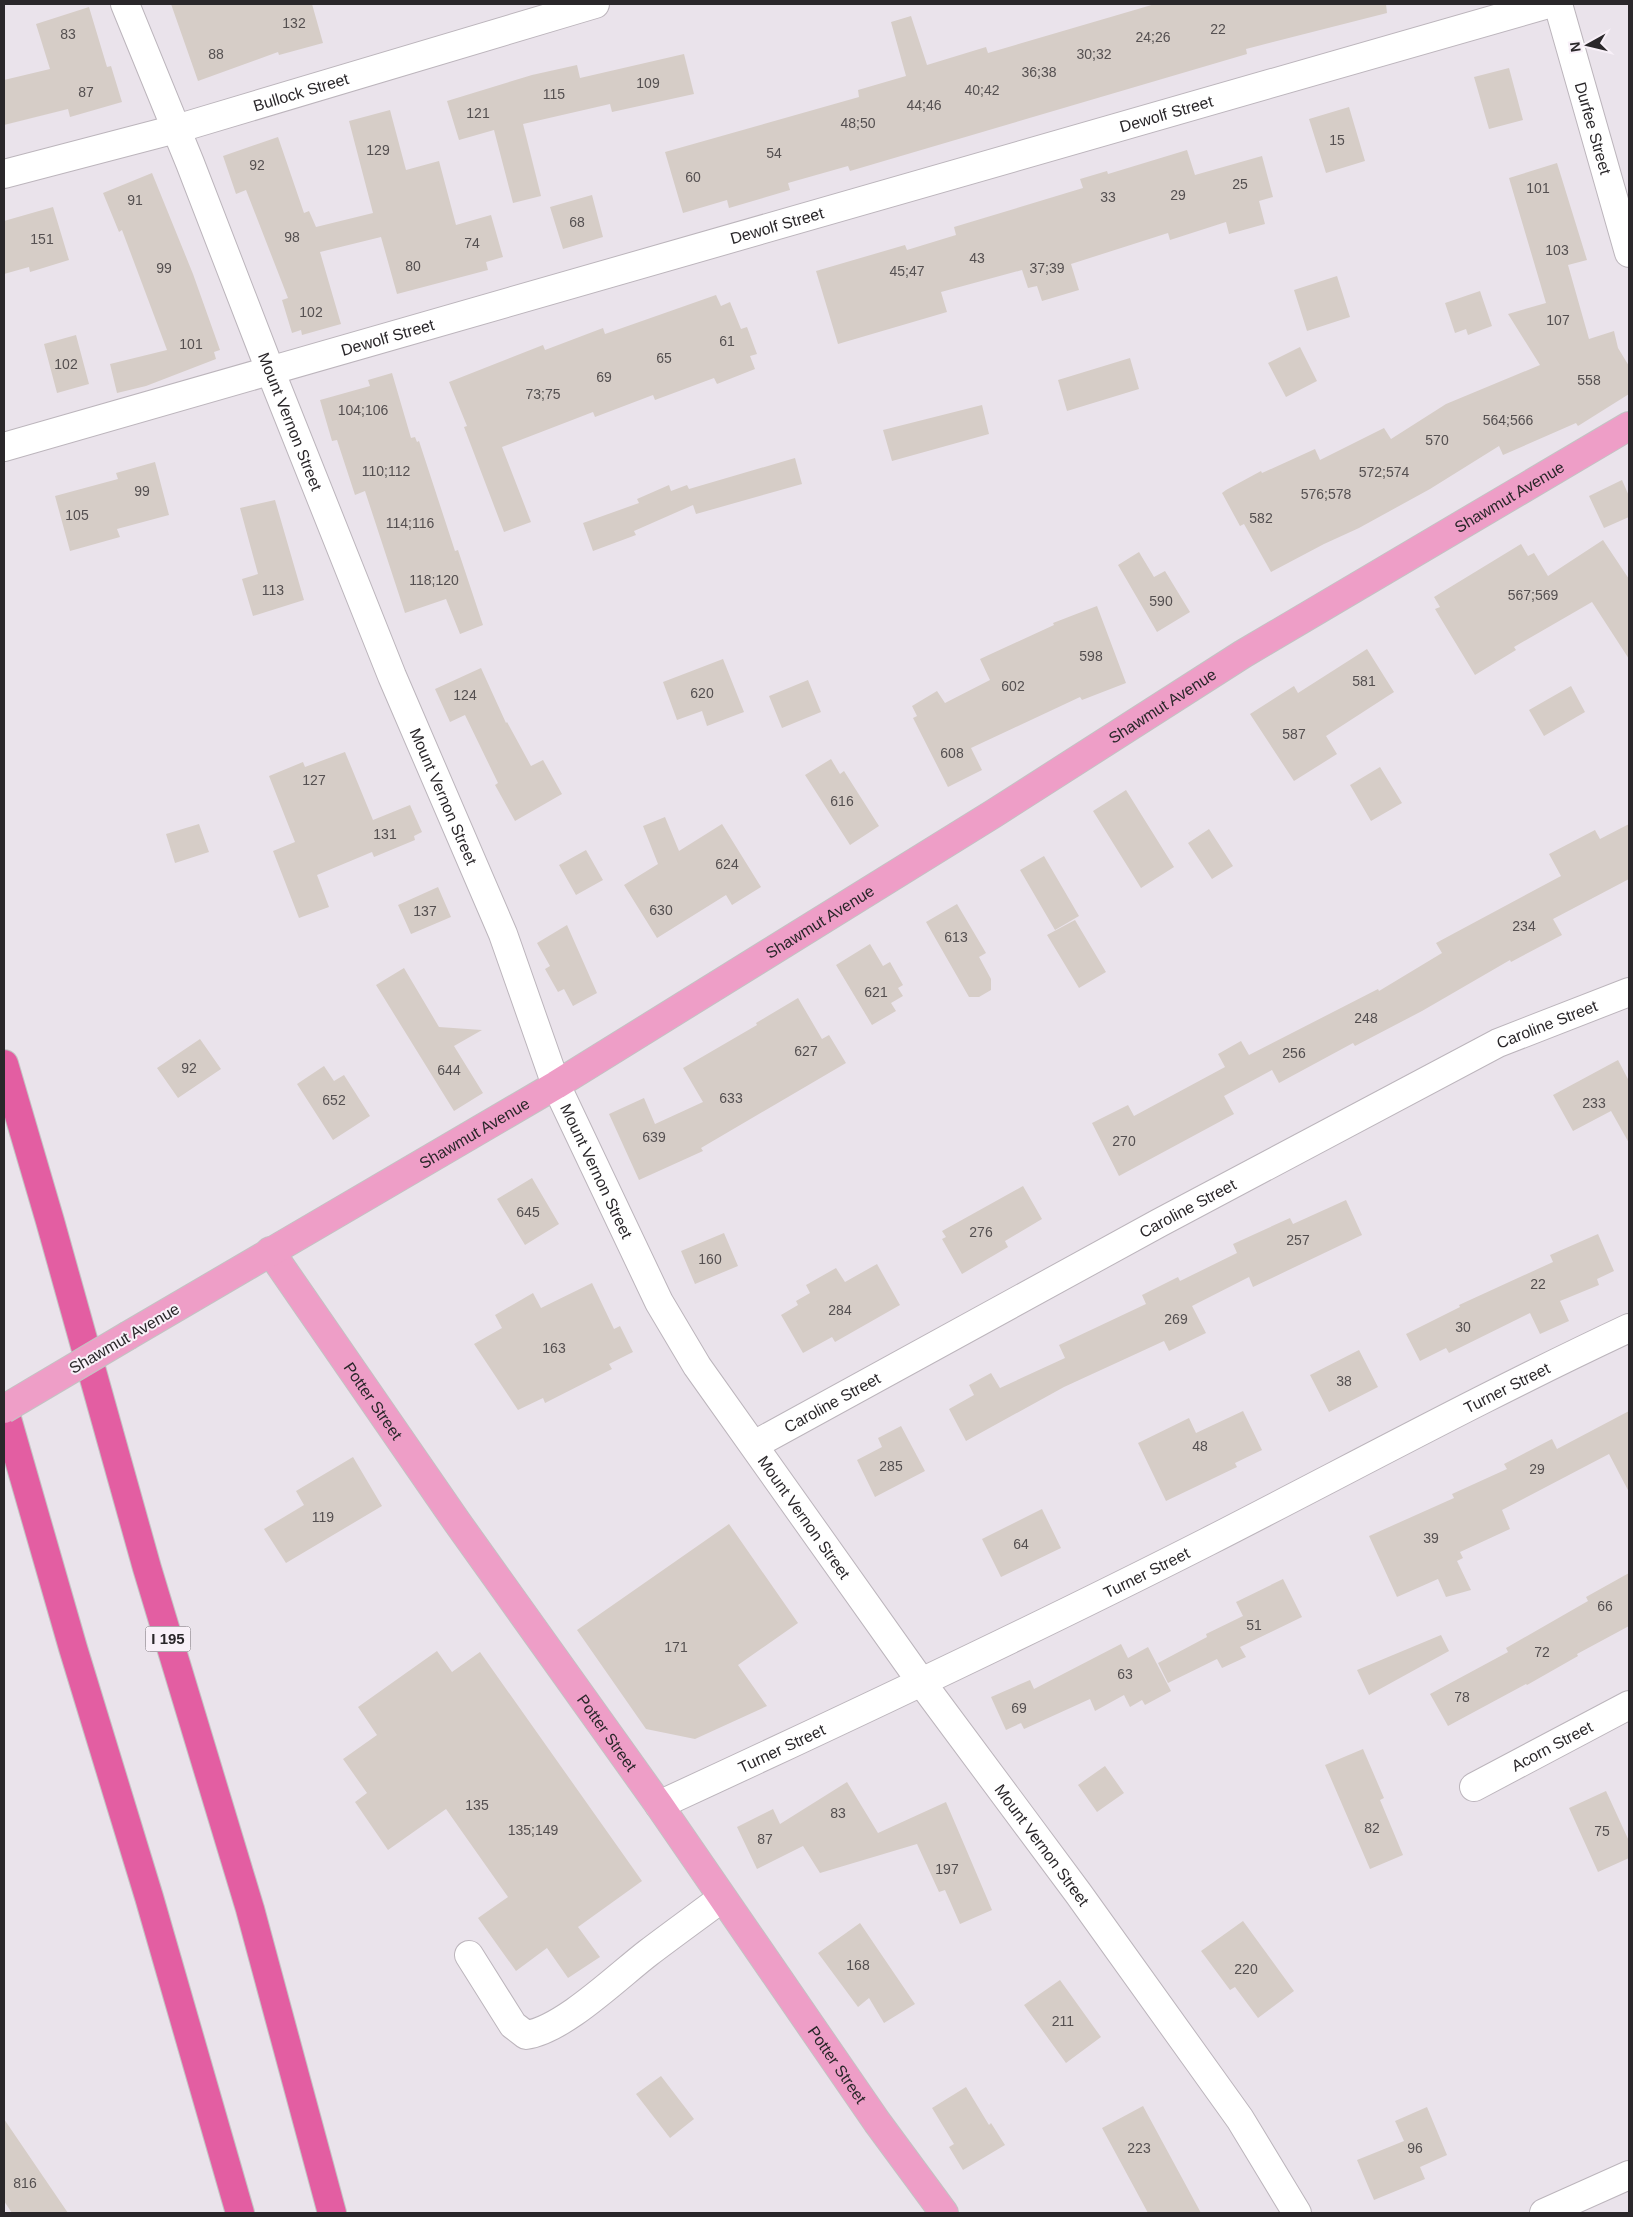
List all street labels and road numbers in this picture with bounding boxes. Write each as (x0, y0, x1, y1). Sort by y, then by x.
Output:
street label: Bullock Street (251, 70, 351, 115)
street label: Durfee Street (1572, 80, 1614, 177)
street label: Dewolf Street (1118, 92, 1215, 135)
street label: Dewolf Street (728, 204, 826, 247)
street label: Dewolf Street (339, 316, 437, 359)
street label: Mount Vernon Street (255, 350, 325, 493)
street label: Shawmut Avenue (1452, 458, 1567, 536)
street label: Shawmut Avenue (1106, 665, 1220, 747)
street label: Mount Vernon Street (406, 726, 480, 868)
street label: Shawmut Avenue (763, 882, 877, 962)
street label: Caroline Street (1494, 997, 1600, 1052)
street label: Shawmut Avenue (417, 1095, 532, 1172)
street label: Mount Vernon Street (557, 1101, 636, 1242)
street label: Caroline Street (1137, 1176, 1239, 1241)
street label: Shawmut Avenue (66, 1300, 182, 1377)
street label: Potter Street (340, 1359, 406, 1443)
street label: Turner Street (1461, 1359, 1553, 1417)
street label: Caroline Street (781, 1369, 884, 1436)
street label: Mount Vernon Street (754, 1453, 854, 1583)
street label: Turner Street (1101, 1544, 1193, 1602)
road number: I 195 (146, 1626, 190, 1652)
street label: Potter Street (574, 1691, 640, 1775)
street label: Acorn Street (1509, 1718, 1596, 1775)
street label: Turner Street (736, 1721, 828, 1776)
street label: Mount Vernon Street (991, 1781, 1093, 1910)
street label: Potter Street (805, 2023, 870, 2107)

